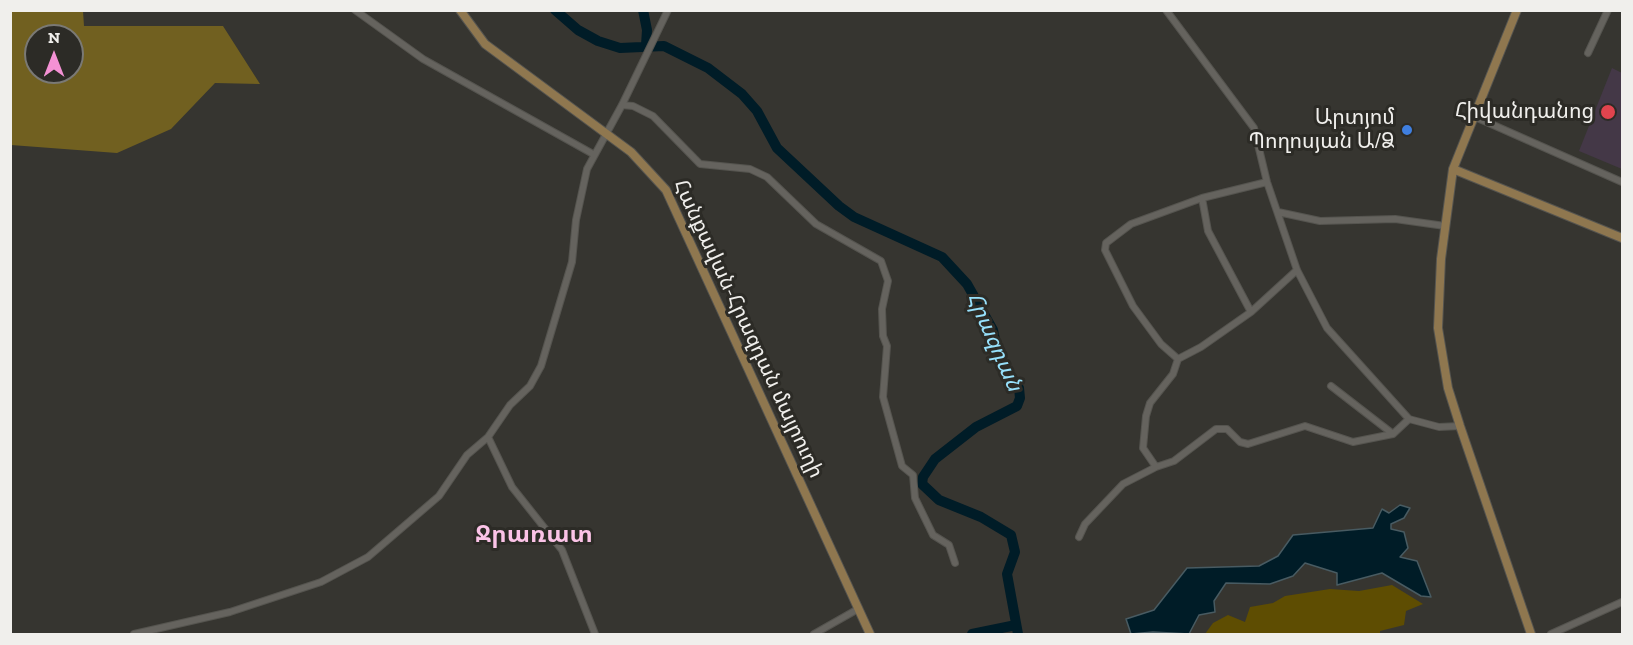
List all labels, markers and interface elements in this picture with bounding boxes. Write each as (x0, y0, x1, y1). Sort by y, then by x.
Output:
north arrow (24, 24, 84, 84)
text: N (48, 28, 60, 47)
place label: Հիվանդանոց (1455, 99, 1594, 125)
marker: Հիվանդանոց (1599, 103, 1617, 121)
place label: Արտյոմ Պողոսյան Ա/Ձ (1248, 105, 1395, 155)
marker: Արտյոմ Պողոսյան Ա/Ձ (1400, 123, 1414, 137)
street label: Հանքավան-Հրազդան մայրուղի (668, 176, 828, 482)
water label: Հրազդան (961, 289, 1027, 395)
district label: Ջրառատ (475, 521, 593, 549)

